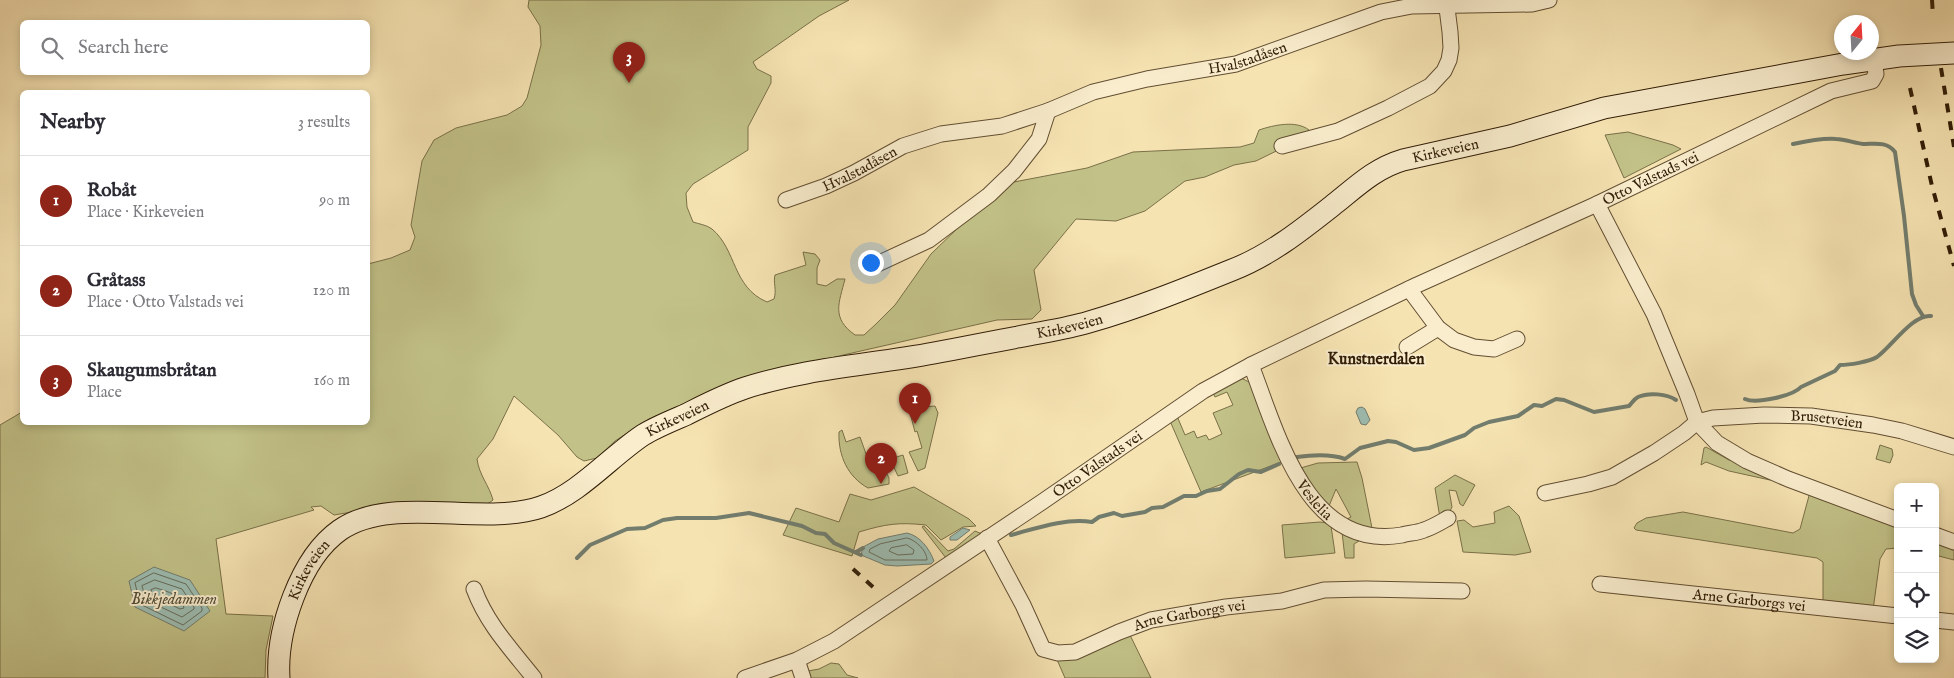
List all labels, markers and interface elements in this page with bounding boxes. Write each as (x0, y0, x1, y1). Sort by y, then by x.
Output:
north arrow (1834, 15, 1879, 60)
search box (20, 20, 370, 75)
icon: search (38, 34, 66, 62)
text: Search here (78, 36, 169, 60)
street label: Hvalstadåsen (1207, 37, 1289, 78)
pin: 3 (613, 42, 645, 83)
text: Nearby (40, 109, 105, 136)
text: 3 results (298, 113, 350, 133)
street label: Kirkeveien (1410, 134, 1480, 167)
street label: Hvalstadåsen (819, 142, 900, 196)
street label: Otto Valstads vei (1599, 147, 1702, 209)
text: Robåt (87, 179, 137, 203)
text: 1 (53, 191, 59, 211)
text: 90 m (319, 191, 350, 211)
text: Place · Kirkeveien (87, 203, 204, 223)
your location (858, 250, 884, 276)
text: Gråtass (87, 269, 145, 293)
text: 2 (52, 281, 60, 301)
text: 120 m (313, 281, 350, 301)
text: Place · Otto Valstads vei (87, 293, 244, 313)
street label: Kirkeveien (1035, 309, 1105, 343)
district label: Kunstnerdalen (1328, 350, 1425, 370)
text: Skaugumsbråtan (87, 359, 217, 383)
text: 3 (53, 371, 59, 391)
text: 160 m (314, 371, 350, 391)
text: Place (87, 383, 122, 403)
pin: 1 (899, 383, 931, 424)
street label: Kirkeveien (642, 395, 712, 441)
street label: Brusetveien (1790, 406, 1864, 433)
street label: Otto Valstads vei (1049, 426, 1146, 501)
pin: 2 (865, 443, 897, 484)
street label: Veslelia (1292, 475, 1337, 524)
map controls (1894, 483, 1939, 663)
button: + (1894, 483, 1939, 528)
button: − (1894, 528, 1939, 573)
street label: Kirkeveien (284, 535, 334, 603)
button: locate (1894, 573, 1939, 618)
street label: Arne Garborgs vei (1691, 584, 1807, 616)
water label: Bikkjedammen (131, 590, 217, 610)
street label: Arne Garborgs vei (1130, 596, 1246, 636)
button: layers (1894, 618, 1939, 663)

